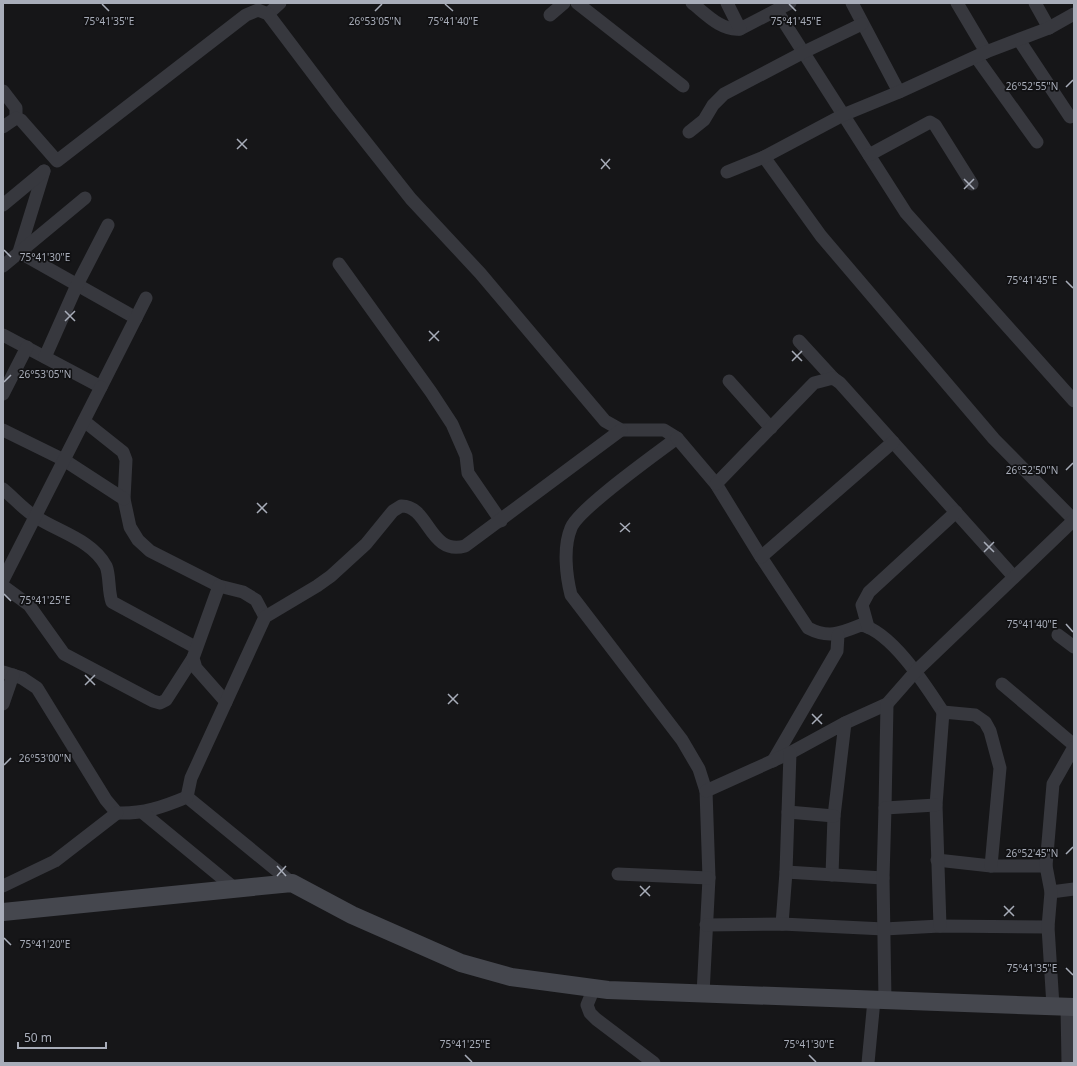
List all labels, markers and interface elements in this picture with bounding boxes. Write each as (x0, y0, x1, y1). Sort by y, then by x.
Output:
text: 75°41'35"E (84, 14, 134, 28)
text: 26°53'05"N (349, 14, 401, 28)
text: 75°41'40"E (428, 14, 478, 28)
text: 75°41'45"E (771, 14, 821, 28)
text: 26°52'55"N (1006, 79, 1058, 93)
text: 75°41'30"E (20, 250, 70, 264)
text: 75°41'45"E (1007, 273, 1057, 287)
text: 26°53'05"N (19, 367, 71, 381)
text: 26°52'50"N (1006, 463, 1058, 477)
text: 75°41'25"E (20, 593, 70, 607)
text: 75°41'40"E (1007, 617, 1057, 631)
text: 26°53'00"N (19, 751, 71, 765)
text: 26°52'45"N (1006, 846, 1058, 860)
text: 75°41'20"E (20, 937, 70, 951)
text: 75°41'35"E (1007, 961, 1057, 975)
scale bar (18, 1024, 106, 1050)
text: 50 m (24, 1029, 52, 1046)
text: 75°41'25"E (440, 1037, 490, 1051)
text: 75°41'30"E (784, 1037, 834, 1051)

